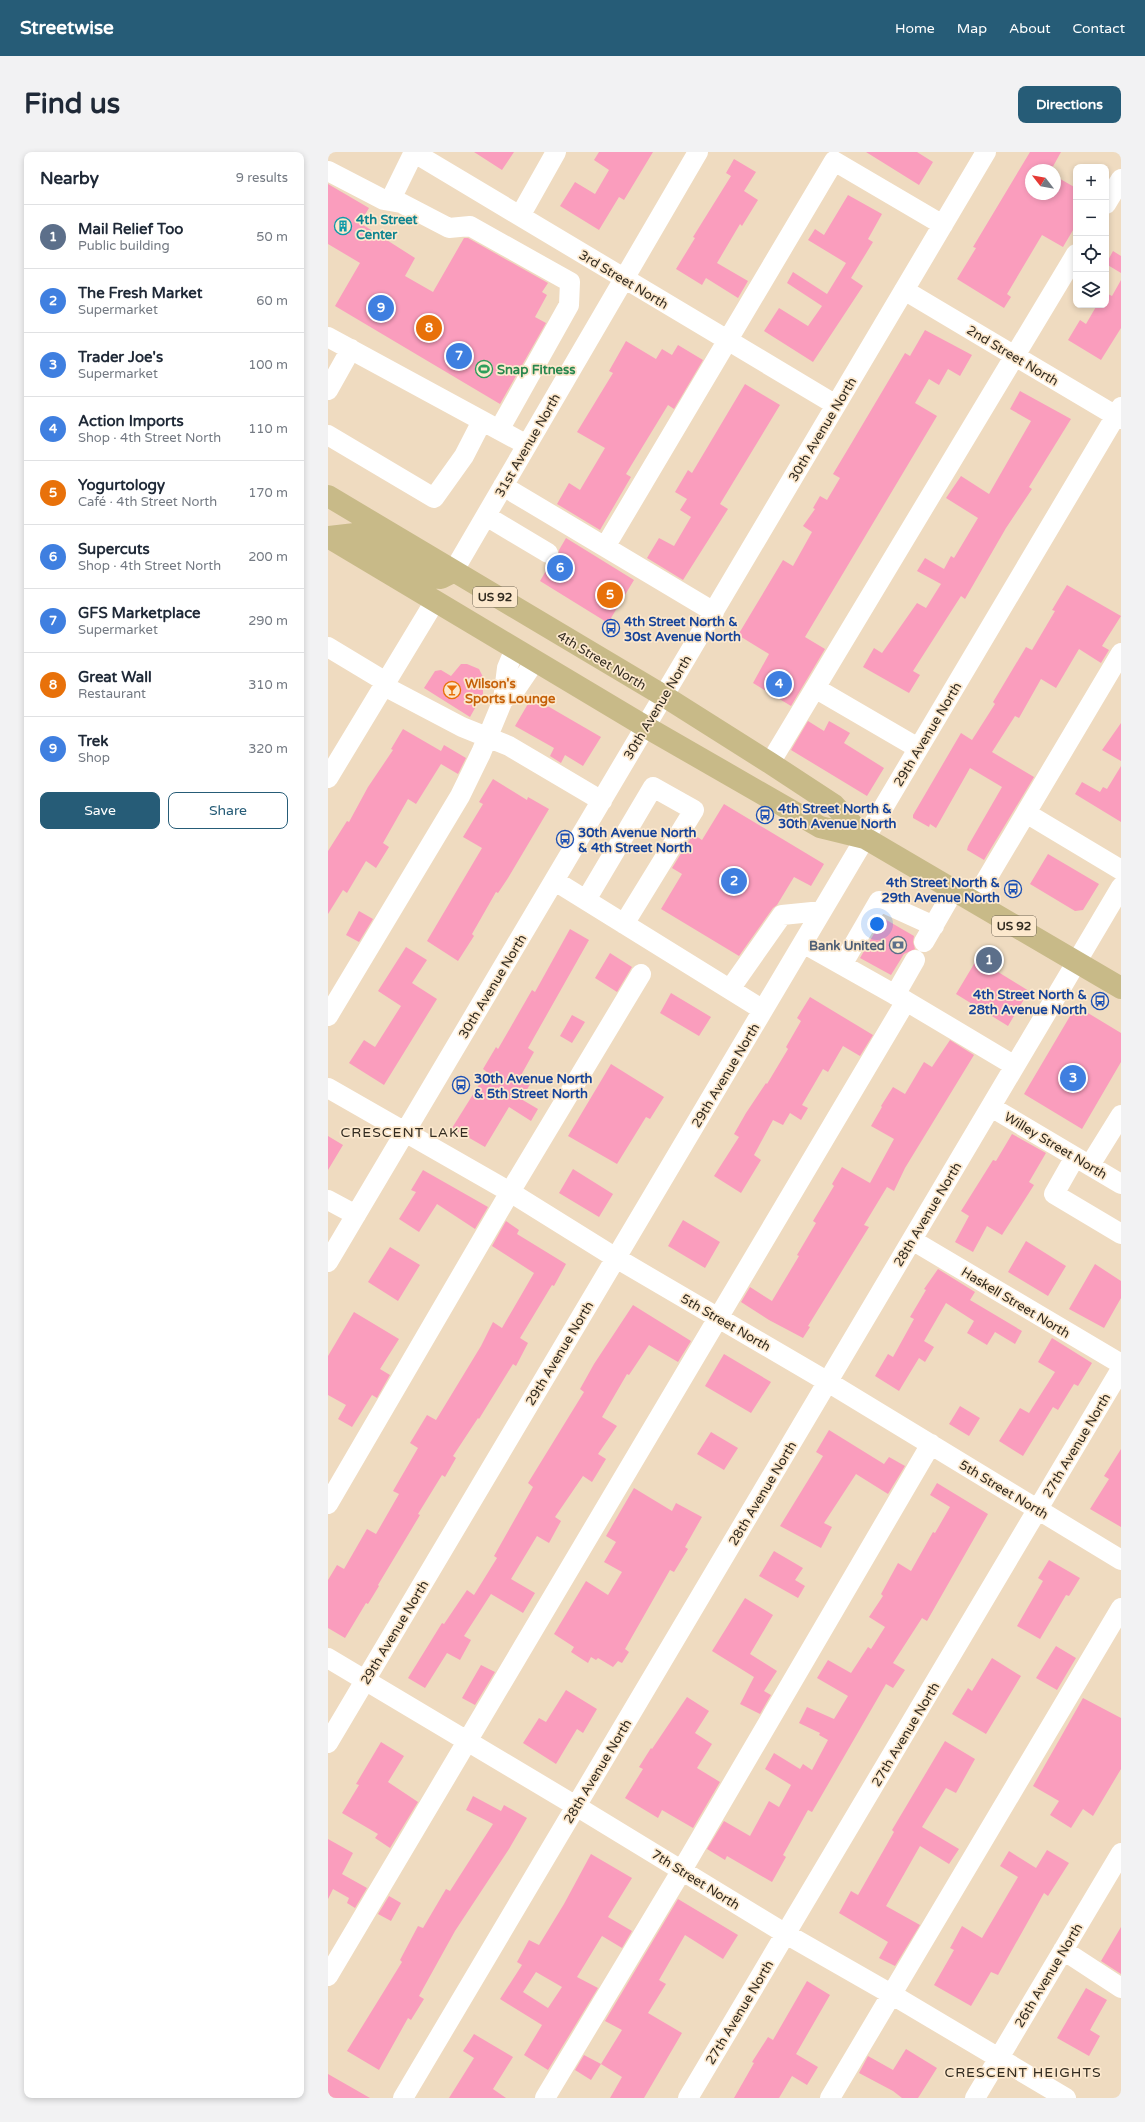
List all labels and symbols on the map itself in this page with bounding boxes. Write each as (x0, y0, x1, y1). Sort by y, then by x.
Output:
north arrow (1025, 164, 1061, 200)
place label: 4th Street Center (356, 212, 418, 243)
building icon: 4th Street Center (333, 216, 353, 236)
street label: 3rd Street North (576, 247, 671, 313)
pin: 9 (368, 293, 394, 323)
pin: 8 (416, 313, 442, 343)
street label: 2nd Street North (964, 322, 1061, 390)
pin: 7 (446, 341, 472, 371)
sports icon: Snap Fitness (474, 359, 494, 379)
place label: Snap Fitness (497, 362, 575, 378)
street label: 30th Avenue North (785, 375, 860, 484)
street label: 31st Avenue North (492, 391, 564, 500)
pin: 6 (547, 553, 573, 583)
pin: 5 (597, 580, 623, 610)
road number: US 92 (473, 587, 517, 607)
place label: 4th Street North & 30st Avenue North (624, 614, 741, 645)
bus stop icon: 4th Street North & 30st Avenue North (601, 618, 621, 638)
street label: 4th Street North (554, 628, 649, 694)
street label: 30th Avenue North (620, 653, 695, 762)
pin: 4 (766, 669, 792, 699)
place label: Wilson's Sports Lounge (465, 676, 556, 707)
bar icon: Wilson's Sports Lounge (442, 680, 462, 700)
street label: 29th Avenue North (890, 680, 965, 789)
place label: 4th Street North & 30th Avenue North (778, 801, 897, 832)
bus stop icon: 4th Street North & 30th Avenue North (755, 805, 775, 825)
place label: 30th Avenue North & 4th Street North (578, 825, 697, 856)
bus stop icon: 30th Avenue North & 4th Street North (555, 829, 575, 849)
pin: 2 (721, 866, 747, 896)
place label: 4th Street North & 29th Avenue North (881, 875, 1000, 906)
bus stop icon: 4th Street North & 29th Avenue North (1003, 879, 1023, 899)
your location (867, 914, 887, 934)
road number: US 92 (992, 916, 1036, 936)
street label: 30th Avenue North (455, 932, 530, 1041)
bank icon: Bank United (888, 935, 908, 955)
place label: Bank United (809, 938, 885, 954)
pin: 1 (976, 945, 1002, 975)
place label: 4th Street North & 28th Avenue North (968, 987, 1087, 1018)
bus stop icon: 4th Street North & 28th Avenue North (1090, 991, 1110, 1011)
street label: 29th Avenue North (688, 1021, 763, 1130)
pin: 3 (1060, 1063, 1086, 1093)
place label: 30th Avenue North & 5th Street North (474, 1071, 593, 1102)
bus stop icon: 30th Avenue North & 5th Street North (451, 1075, 471, 1095)
street label: Willey Street North (1001, 1109, 1110, 1183)
district label: CRESCENT LAKE (341, 1124, 469, 1141)
street label: 28th Avenue North (890, 1160, 965, 1269)
street label: Haskell Street North (958, 1264, 1073, 1342)
street label: 5th Street North (678, 1291, 773, 1355)
street label: 29th Avenue North (522, 1299, 597, 1408)
street label: 27th Avenue North (1039, 1391, 1114, 1500)
street label: 28th Avenue North (725, 1439, 800, 1548)
street label: 5th Street North (956, 1457, 1051, 1523)
street label: 29th Avenue North (357, 1578, 432, 1687)
street label: 27th Avenue North (868, 1680, 943, 1789)
street label: 28th Avenue North (560, 1717, 635, 1826)
street label: 7th Street North (648, 1846, 743, 1913)
street label: 26th Avenue North (1011, 1921, 1086, 2030)
street label: 27th Avenue North (702, 1958, 777, 2067)
district label: CRESCENT HEIGHTS (944, 2064, 1102, 2081)

